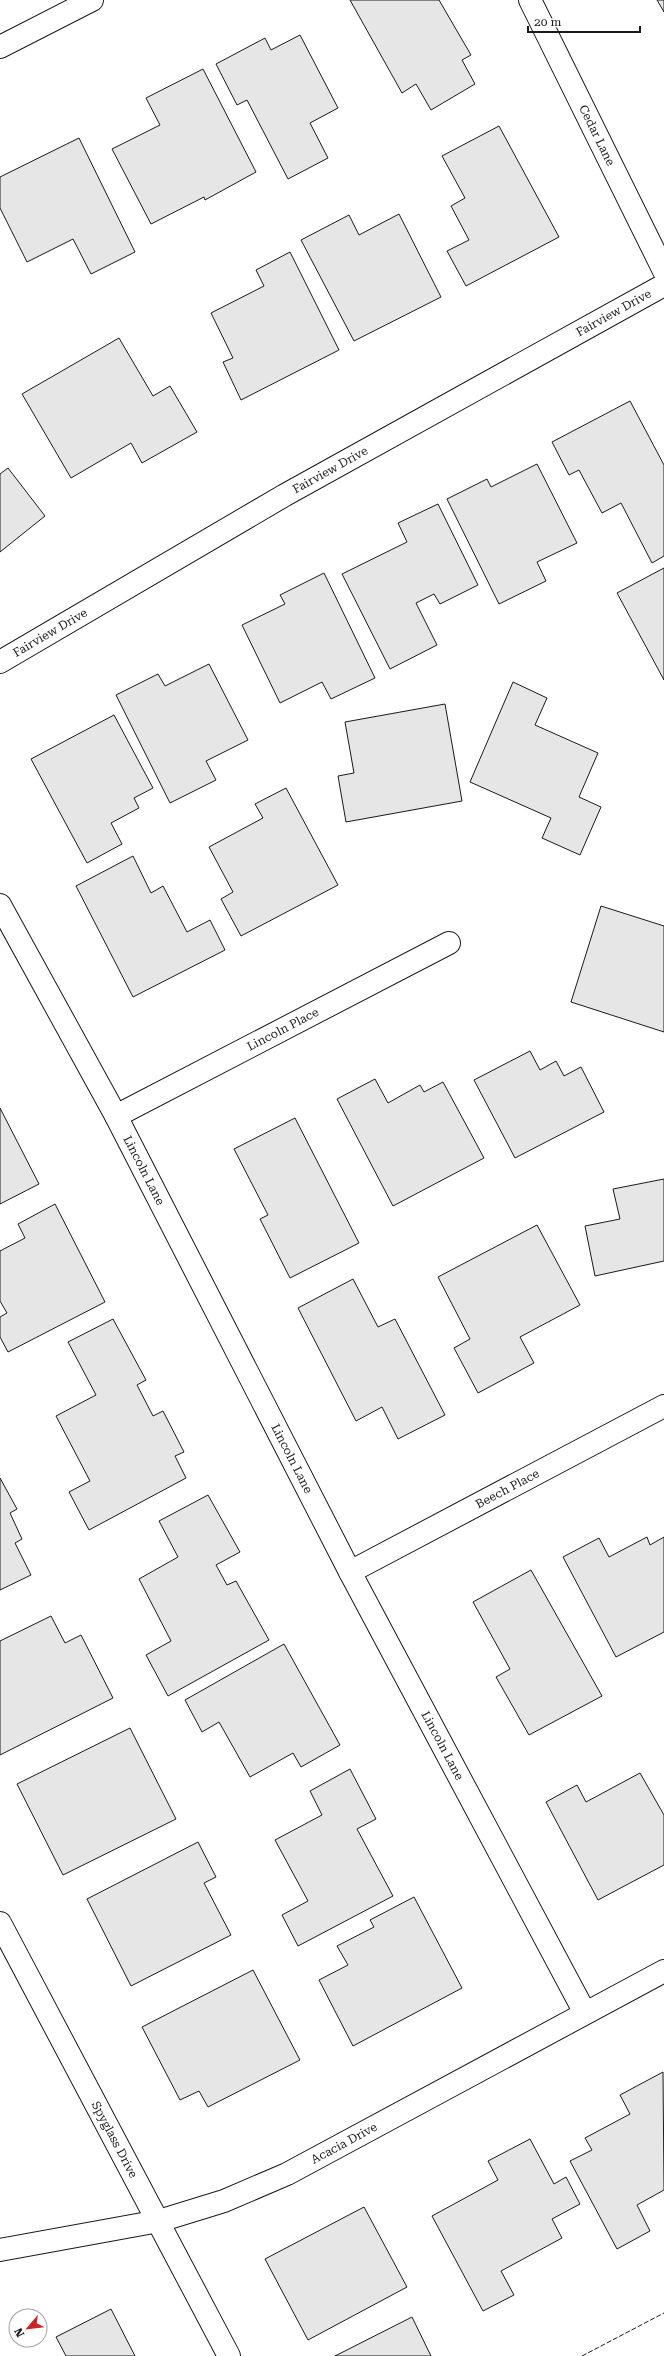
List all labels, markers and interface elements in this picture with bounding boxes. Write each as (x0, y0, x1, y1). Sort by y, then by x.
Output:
scale bar (528, 8, 640, 34)
text: 20 m (534, 15, 561, 29)
street label: Cedar Lane (576, 103, 618, 168)
street label: Fairview Drive (574, 286, 654, 339)
street label: Fairview Drive (290, 443, 371, 496)
street label: Fairview Drive (10, 605, 90, 660)
street label: Lincoln Place (245, 1005, 321, 1054)
street label: Lincoln Lane (120, 1133, 168, 1208)
street label: Lincoln Lane (268, 1422, 316, 1496)
street label: Beech Place (473, 1466, 542, 1511)
street label: Lincoln Lane (418, 1709, 467, 1783)
street label: Spyglass Drive (89, 2099, 141, 2181)
street label: Acacia Drive (309, 2120, 380, 2167)
north arrow (8, 2308, 48, 2348)
text: N (12, 2325, 27, 2339)

